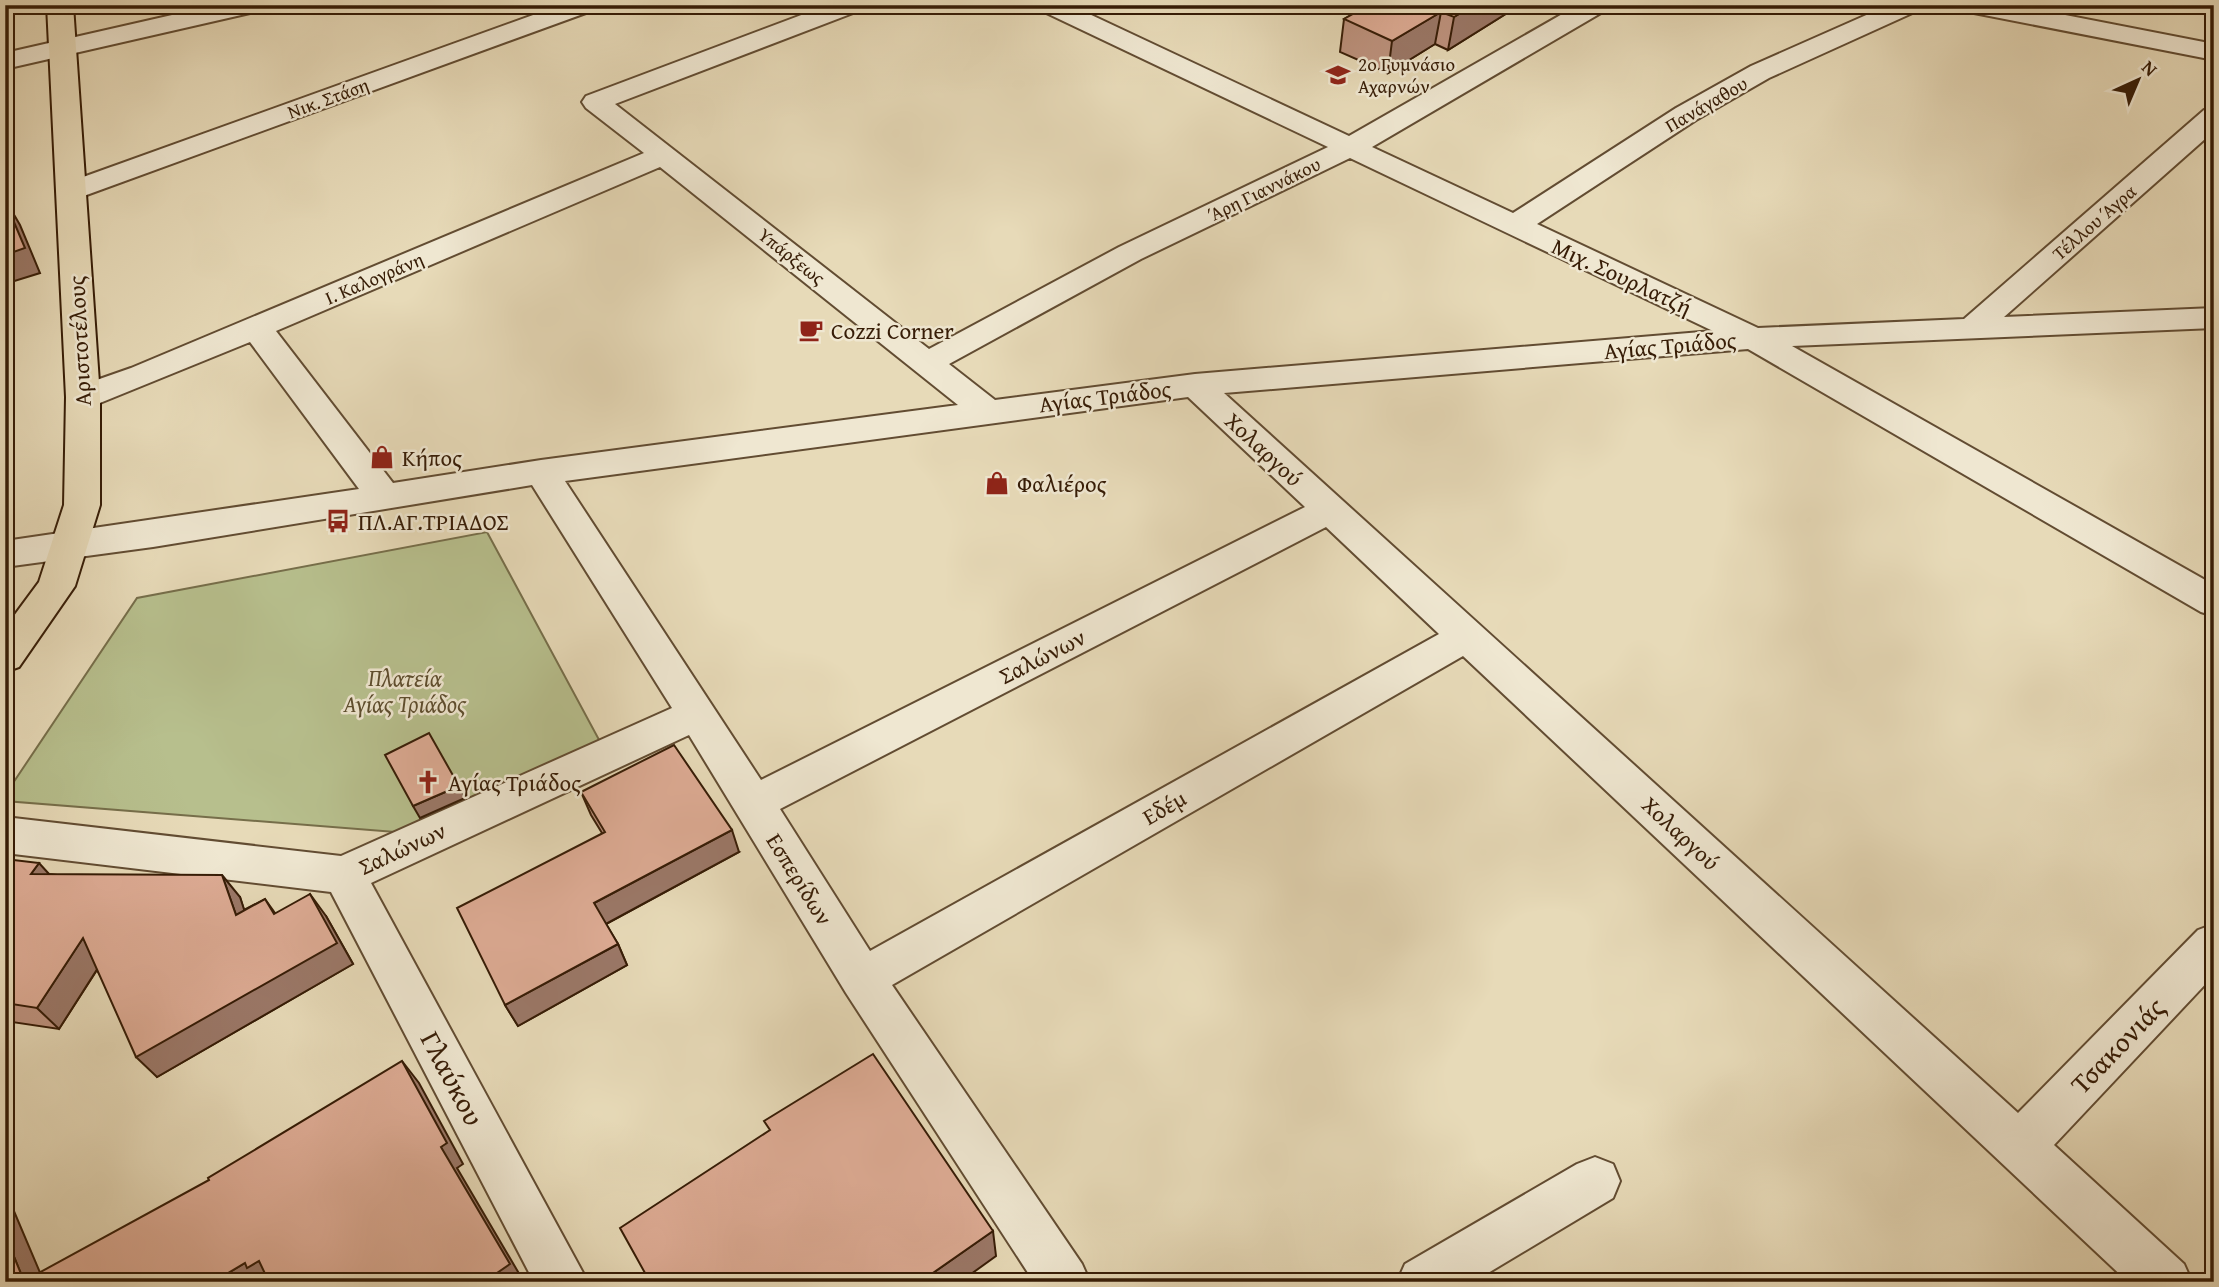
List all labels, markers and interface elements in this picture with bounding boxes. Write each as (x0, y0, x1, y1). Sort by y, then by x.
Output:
north arrow (2104, 46, 2174, 116)
place label: 2ο Γυμνάσιο Αχαρνών (1358, 50, 1455, 100)
text: N (2136, 53, 2164, 82)
school or university icon: 2ο Γυμνάσιο Αχαρνών (1324, 61, 1352, 89)
street label: Πανάγαθου (1659, 69, 1753, 139)
street label: Νικ. Στάση (283, 70, 373, 126)
street label: Άρη Γιαννάκου (1203, 150, 1325, 228)
street label: Τέλλου Άγρα (2046, 177, 2142, 267)
street label: Υπάρξεως (752, 220, 832, 291)
street label: Μιχ. Σουρλατζή (1546, 229, 1698, 323)
street label: Ι. Καλογράνη (320, 245, 428, 311)
street label: Αριστοτέλους (59, 275, 99, 407)
place label: Cozzi Corner (831, 314, 954, 347)
cafe icon: Cozzi Corner (797, 316, 825, 344)
street label: Αγίας Τριάδος (1602, 323, 1738, 367)
street label: Αγίας Τριάδος (1037, 371, 1173, 420)
street label: Χολαργού (1218, 404, 1310, 494)
place label: Κήπος (402, 441, 462, 474)
shop icon: Κήπος (368, 443, 396, 471)
place label: Φαλιέρος (1017, 467, 1107, 500)
shop icon: Φαλιέρος (983, 469, 1011, 497)
place label: ΠΛ.ΑΓ.ΤΡΙΑΔΟΣ (358, 505, 508, 538)
bus stop icon: ΠΛ.ΑΓ.ΤΡΙΑΔΟΣ (324, 507, 352, 535)
street label: Σαλώνων (993, 620, 1091, 692)
park label: Πλατεία Αγίας Τριάδος (343, 661, 467, 720)
place label: Αγίας Τριάδος (448, 766, 581, 799)
church icon: Αγίας Τριάδος (414, 768, 442, 796)
street label: Εδέμ (1136, 781, 1192, 833)
street label: Χολαργού (1635, 788, 1727, 878)
street label: Σαλώνων (353, 813, 451, 883)
street label: Εσπερίδων (759, 827, 841, 932)
street label: Τσακονιάς (2060, 987, 2174, 1103)
street label: Γλαύκου (411, 1023, 495, 1133)

